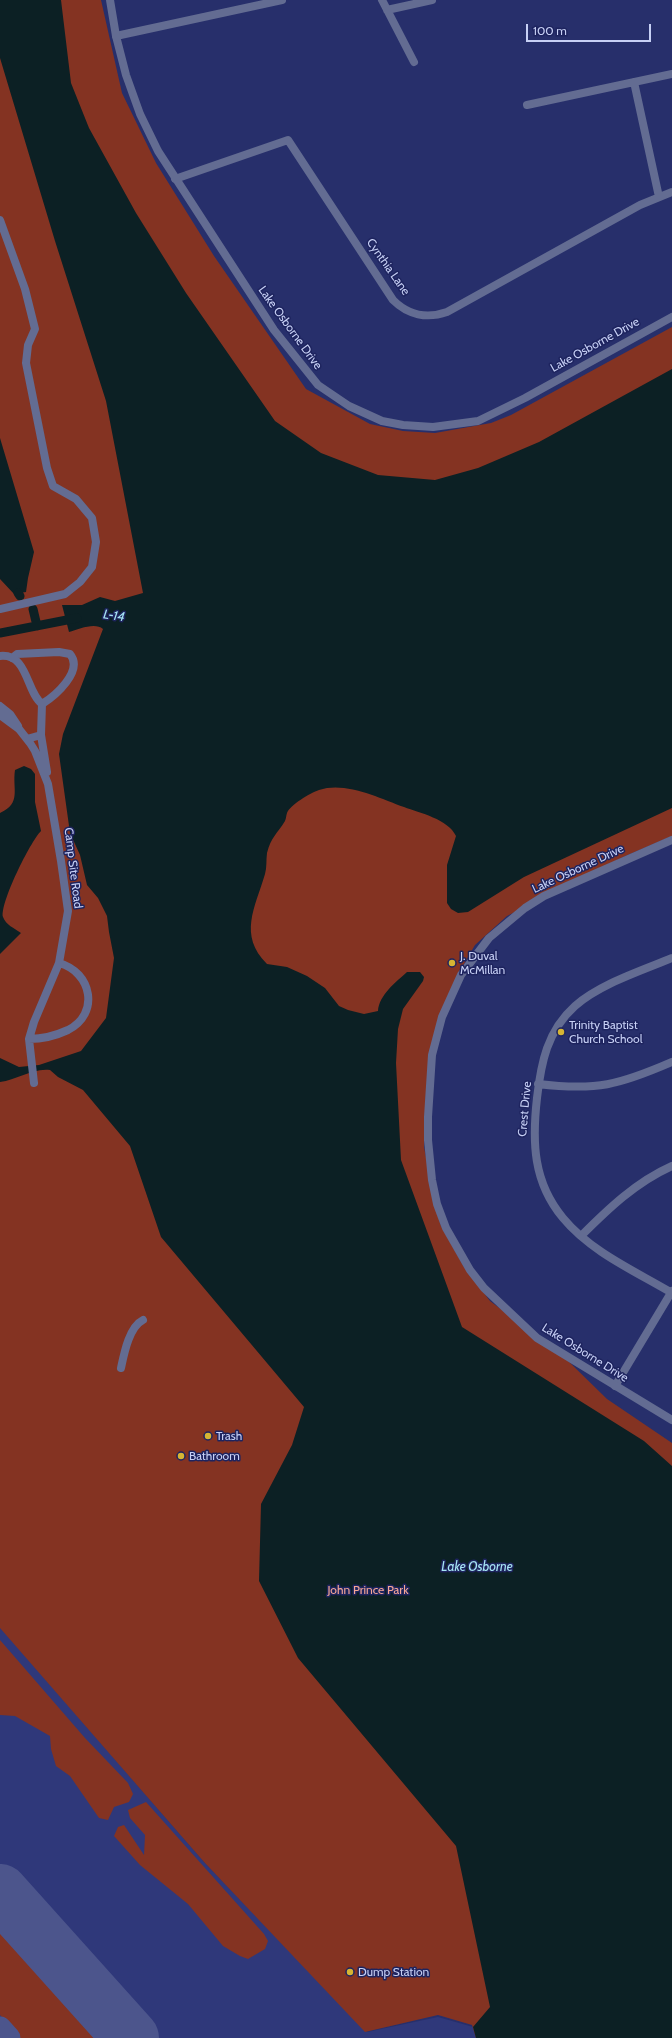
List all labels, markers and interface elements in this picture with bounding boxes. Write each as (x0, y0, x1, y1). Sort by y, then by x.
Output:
scale bar (528, 16, 653, 42)
text: 100 m (533, 23, 567, 38)
street label: Cynthia Lane (363, 236, 413, 298)
street label: Lake Osborne Drive (255, 284, 325, 372)
street label: Lake Osborne Drive (548, 315, 642, 375)
water label: L-14 (102, 607, 126, 625)
street label: Camp Site Road (61, 827, 85, 909)
street label: Lake Osborne Drive (530, 841, 626, 897)
place label: J. Duval McMillan (460, 949, 505, 977)
marker: J. Duval McMillan (447, 958, 457, 968)
place label: Trinity Baptist Church School (569, 1018, 642, 1046)
marker: Trinity Baptist Church School (556, 1027, 566, 1037)
street label: Crest Drive (515, 1081, 535, 1137)
street label: Lake Osborne Drive (539, 1321, 631, 1385)
place label: Trash (216, 1429, 242, 1443)
marker: Trash (203, 1431, 213, 1441)
place label: Bathroom (189, 1449, 240, 1463)
marker: Bathroom (176, 1451, 186, 1461)
water label: Lake Osborne (441, 1559, 513, 1575)
park label: John Prince Park (327, 1583, 409, 1597)
place label: Dump Station (358, 1965, 429, 1979)
marker: Dump Station (345, 1967, 355, 1977)

